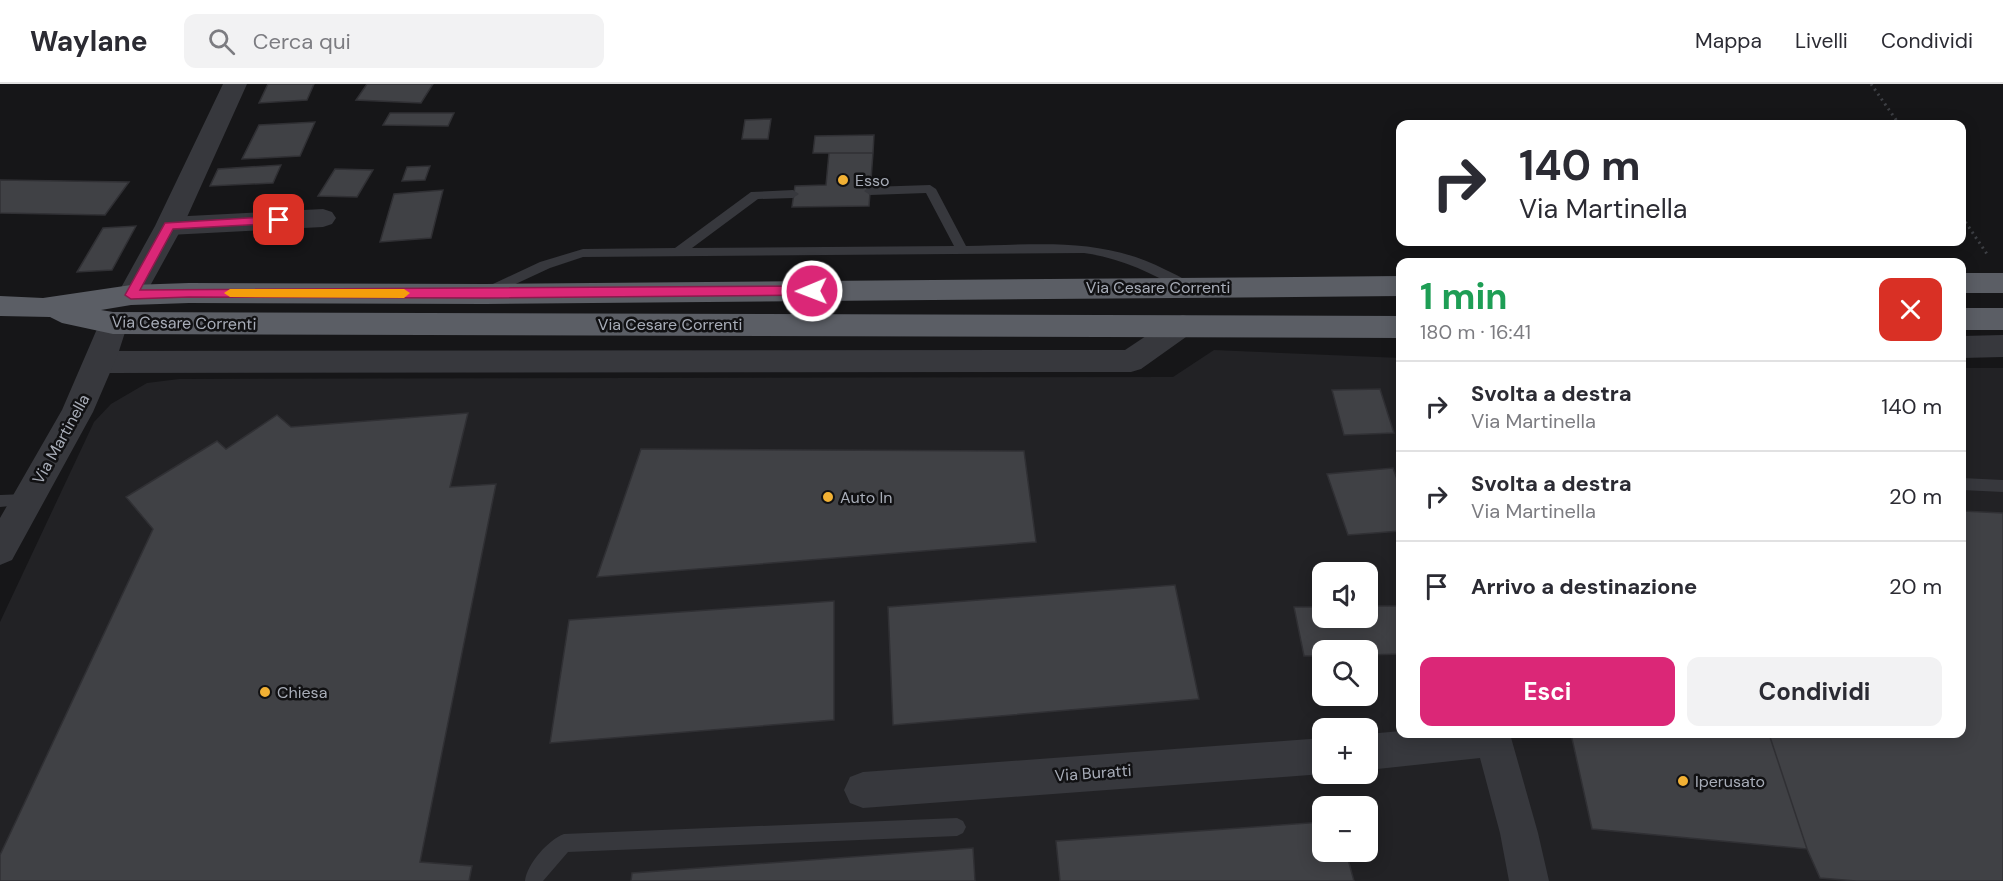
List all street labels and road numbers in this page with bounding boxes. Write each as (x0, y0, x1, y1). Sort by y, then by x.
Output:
street label: Via Cesare Correnti (1086, 277, 1230, 298)
street label: Via Cesare Correnti (112, 311, 256, 335)
street label: Via Cesare Correnti (598, 314, 742, 335)
street label: Via Martinella (28, 390, 94, 488)
street label: Via Buratti (1054, 760, 1132, 786)

